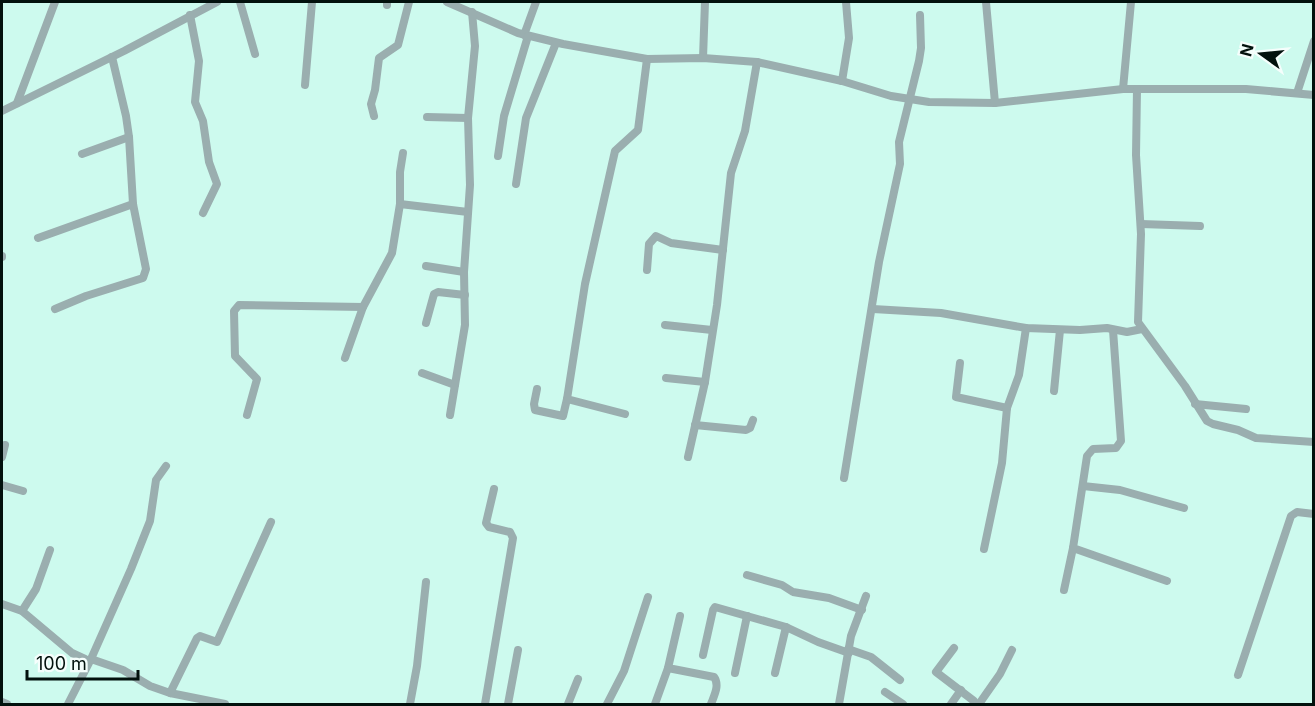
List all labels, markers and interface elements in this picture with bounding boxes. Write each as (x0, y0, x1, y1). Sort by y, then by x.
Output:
north arrow (1231, 24, 1291, 84)
text: N (1235, 42, 1258, 59)
scale bar (27, 643, 138, 681)
text: 100 m (36, 653, 87, 674)

